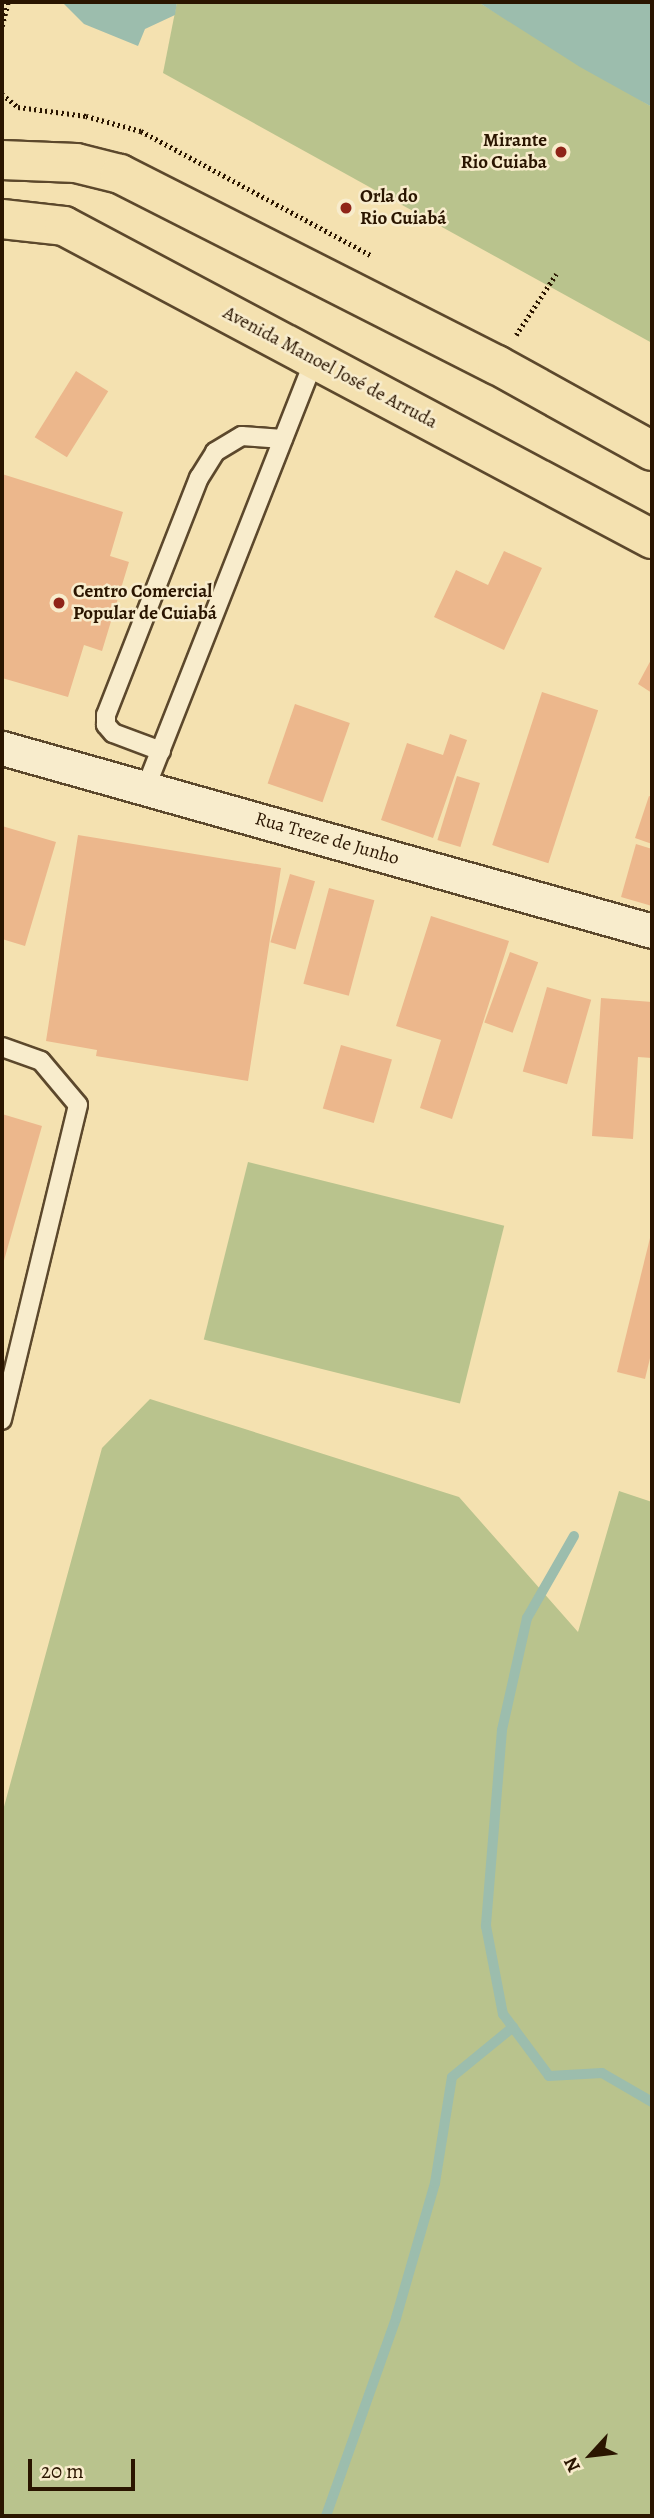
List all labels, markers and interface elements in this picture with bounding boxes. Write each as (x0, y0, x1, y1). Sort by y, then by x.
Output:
place label: Mirante Rio Cuiaba (461, 130, 547, 174)
marker: Mirante Rio Cuiaba (553, 144, 569, 160)
place label: Orla do Rio Cuiabá (360, 186, 446, 230)
marker: Orla do Rio Cuiabá (338, 200, 354, 216)
street label: Avenida Manoel José de Arruda (219, 302, 441, 434)
place label: Centro Comercial Popular de Cuiabá (73, 581, 217, 625)
marker: Centro Comercial Popular de Cuiabá (51, 595, 67, 611)
street label: Rua Treze de Junho (252, 808, 402, 870)
north arrow (556, 2420, 626, 2490)
scale bar (32, 2444, 138, 2488)
text: N (558, 2452, 587, 2477)
text: 20 m (41, 2457, 84, 2485)

